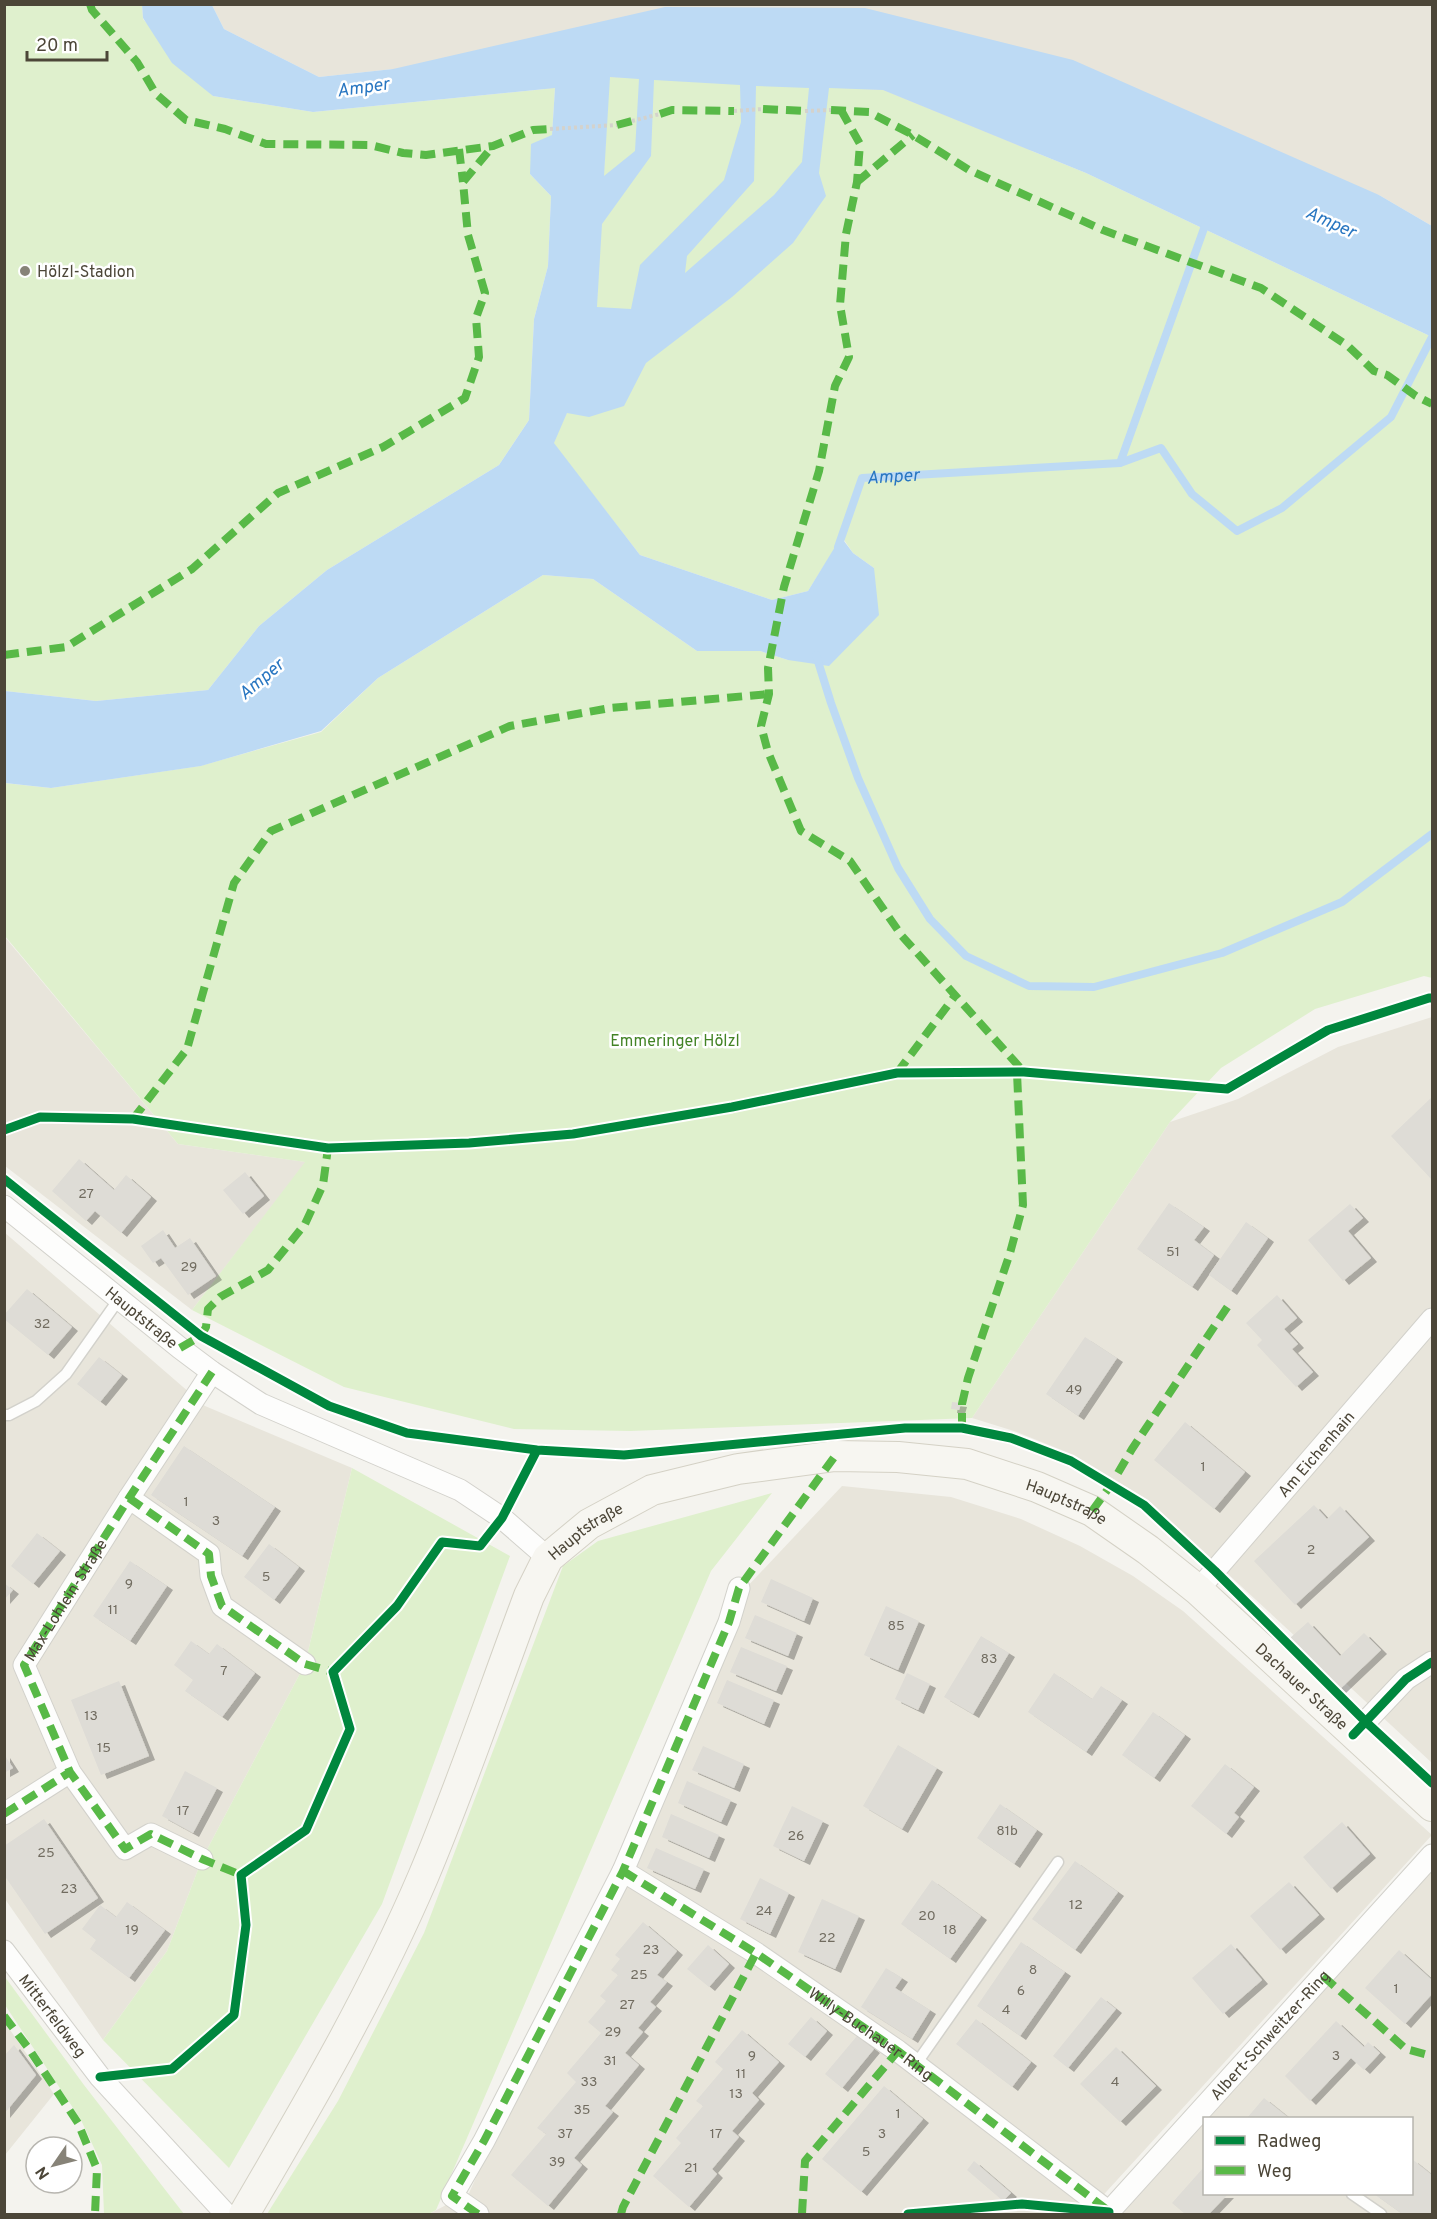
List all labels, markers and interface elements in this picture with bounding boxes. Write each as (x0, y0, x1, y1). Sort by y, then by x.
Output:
scale bar (27, 24, 106, 62)
text: 20 m (36, 35, 78, 58)
water label: Amper (336, 73, 393, 104)
water label: Amper (1302, 202, 1361, 245)
place label: Hölzl-Stadion (37, 263, 135, 283)
marker: Hölzl-Stadion (18, 264, 32, 278)
water label: Amper (866, 465, 922, 491)
water label: Amper (234, 653, 291, 706)
park label: Emmeringer Hölzl (610, 1032, 740, 1052)
house number: 27 (78, 1186, 94, 1203)
house number: 51 (1166, 1244, 1180, 1261)
house number: 29 (181, 1259, 197, 1276)
street label: Hauptstraße (100, 1283, 181, 1354)
house number: 32 (34, 1316, 50, 1333)
house number: 49 (1066, 1382, 1082, 1399)
street label: Am Eichenhain (1274, 1408, 1360, 1502)
house number: 1 (1200, 1459, 1206, 1476)
street label: Hauptstraße (1023, 1476, 1110, 1530)
house number: 1 (183, 1494, 189, 1511)
street label: Hauptstraße (545, 1499, 627, 1566)
house number: 3 (212, 1513, 220, 1530)
street label: Max-Lohlein-Straße (21, 1536, 113, 1666)
house number: 2 (1307, 1542, 1315, 1559)
house number: 5 (262, 1569, 270, 1586)
house number: 9 (125, 1576, 133, 1593)
house number: 11 (108, 1602, 118, 1619)
house number: 85 (887, 1618, 905, 1635)
street label: Dachauer Straße (1250, 1640, 1351, 1735)
house number: 83 (981, 1651, 997, 1668)
house number: 7 (220, 1663, 228, 1680)
house number: 13 (84, 1708, 98, 1725)
house number: 15 (97, 1740, 111, 1757)
house number: 17 (177, 1803, 189, 1820)
house number: 81b (996, 1823, 1018, 1840)
house number: 26 (788, 1828, 804, 1845)
house number: 25 (37, 1845, 55, 1862)
house number: 23 (61, 1881, 78, 1898)
house number: 12 (1069, 1897, 1083, 1914)
house number: 24 (755, 1903, 773, 1920)
house number: 20 (918, 1908, 936, 1925)
house number: 19 (125, 1922, 139, 1939)
house number: 18 (943, 1922, 957, 1939)
house number: 22 (818, 1930, 836, 1947)
house number: 23 (643, 1942, 660, 1959)
house number: 8 (1029, 1962, 1037, 1979)
house number: 25 (630, 1967, 648, 1984)
street label: Albert-Schweitzer-Ring (1207, 1967, 1335, 2105)
street label: Mitterfeldweg (13, 1971, 90, 2062)
house number: 1 (1393, 1981, 1399, 1998)
house number: 6 (1017, 1983, 1025, 2000)
street label: Willy-Buchauer-Ring (804, 1984, 937, 2086)
house number: 27 (619, 1997, 635, 2014)
house number: 4 (1002, 2002, 1010, 2019)
house number: 29 (605, 2024, 621, 2041)
house number: 9 (748, 2048, 756, 2065)
house number: 3 (1332, 2048, 1340, 2065)
house number: 31 (603, 2053, 617, 2070)
house number: 11 (736, 2066, 746, 2083)
house number: 33 (581, 2074, 597, 2091)
house number: 4 (1111, 2074, 1119, 2091)
house number: 13 (729, 2086, 743, 2103)
house number: 35 (573, 2102, 591, 2119)
house number: 1 (895, 2106, 901, 2123)
legend (1203, 2117, 1413, 2195)
house number: 37 (557, 2126, 573, 2143)
house number: 17 (710, 2126, 722, 2143)
house number: 3 (878, 2126, 886, 2143)
text: Radweg (1257, 2131, 1321, 2154)
north arrow (24, 2135, 84, 2195)
house number: 5 (862, 2144, 870, 2161)
house number: 39 (549, 2154, 565, 2171)
house number: 21 (684, 2160, 698, 2177)
text: Weg (1257, 2161, 1292, 2184)
text: N (32, 2162, 55, 2183)

